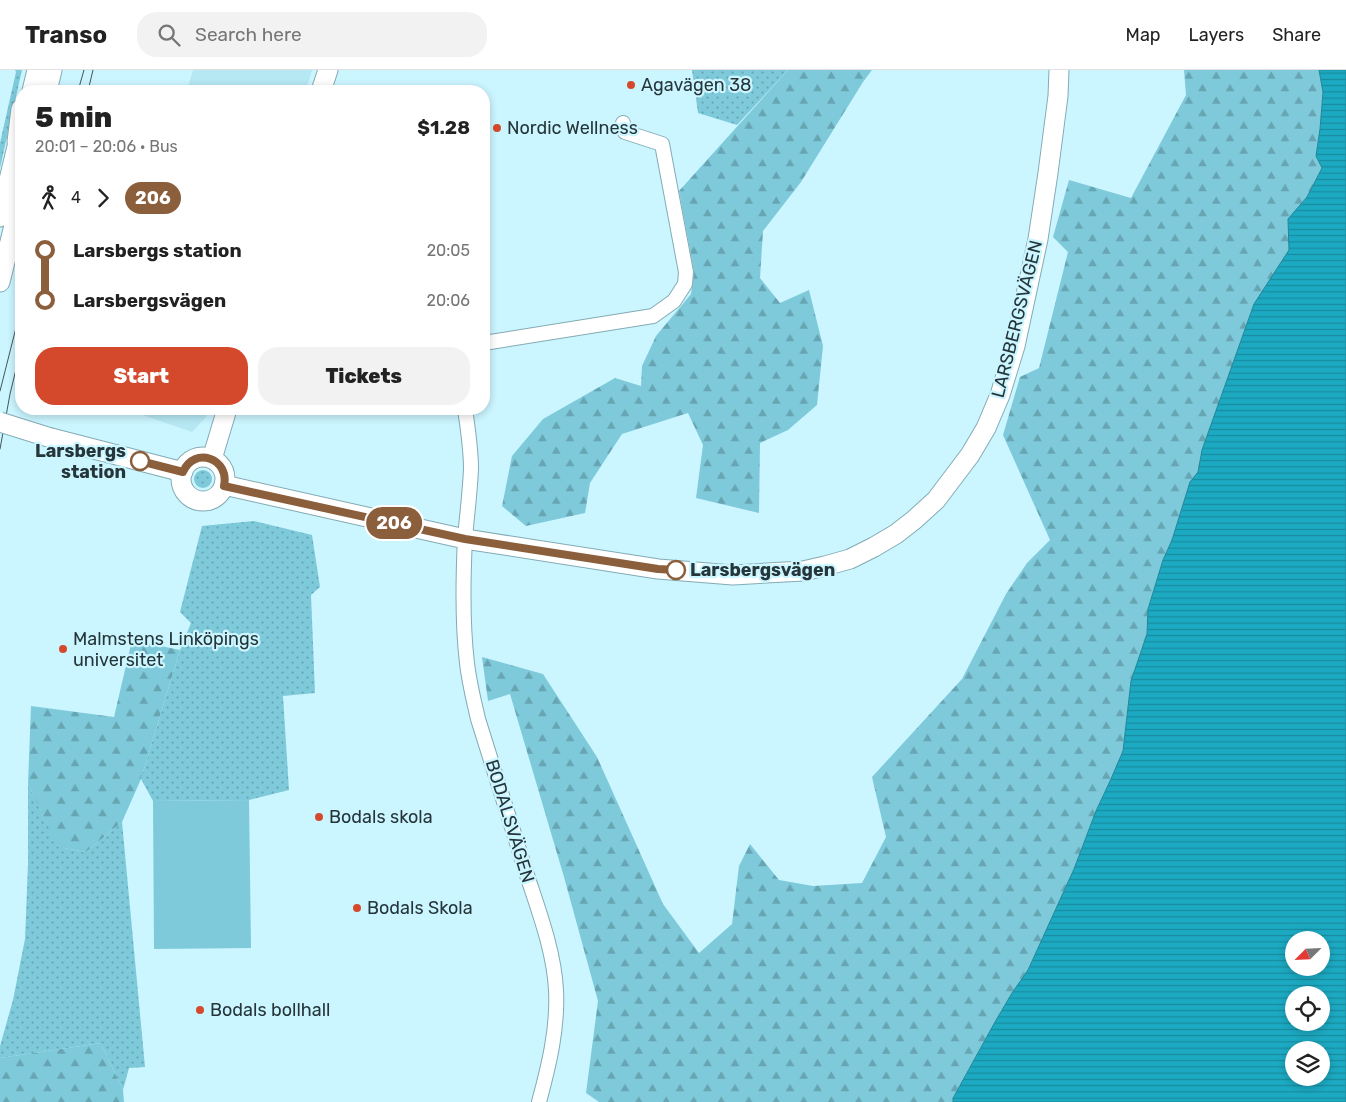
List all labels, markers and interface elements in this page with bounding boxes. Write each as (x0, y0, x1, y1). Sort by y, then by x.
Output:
search box (137, 12, 487, 57)
text: Transo (25, 21, 107, 49)
icon: search (155, 21, 183, 49)
text: Search here (195, 23, 302, 46)
text: Map (1126, 24, 1161, 46)
text: Layers (1189, 24, 1244, 46)
text: Share (1272, 24, 1321, 46)
place label: Agavägen 38 (641, 74, 751, 96)
marker: Agavägen 38 (625, 79, 637, 91)
text: 5 min (35, 101, 112, 134)
text: $1.28 (417, 116, 470, 139)
place label: Nordic Wellness (507, 117, 638, 139)
marker: Nordic Wellness (491, 122, 503, 134)
text: 20:01 – 20:06 · Bus (35, 137, 178, 156)
icon: walk (35, 184, 63, 212)
icon: forward (89, 184, 117, 212)
text: 206 (135, 187, 171, 209)
text: 4 (71, 188, 81, 207)
street label: LARSBERGSVÄGEN (987, 238, 1047, 400)
text: Larsbergs station (73, 239, 242, 262)
text: 20:05 (427, 241, 470, 260)
text: Larsbergsvägen (73, 289, 226, 312)
text: 20:06 (427, 291, 470, 310)
button: Start (35, 347, 248, 405)
button: Tickets (258, 347, 470, 405)
place label: Larsbergs station (35, 440, 126, 483)
marker: Larsbergs station (130, 451, 150, 471)
line badge: 206 (365, 507, 423, 539)
text: 206 (376, 512, 412, 534)
place label: Larsbergsvägen (690, 559, 835, 581)
marker: Larsbergsvägen (666, 560, 686, 580)
place label: Malmstens Linköpings universitet (73, 628, 259, 671)
marker: Malmstens Linköpings universitet (57, 643, 69, 655)
street label: BODALSVÄGEN (481, 757, 539, 885)
place label: Bodals skola (329, 806, 433, 828)
marker: Bodals skola (313, 811, 325, 823)
place label: Bodals Skola (367, 897, 473, 919)
marker: Bodals Skola (351, 902, 363, 914)
north arrow (1285, 931, 1330, 976)
map controls (1285, 931, 1330, 1086)
button: locate (1285, 986, 1330, 1031)
place label: Bodals bollhall (210, 999, 330, 1021)
marker: Bodals bollhall (194, 1004, 206, 1016)
button: layers (1285, 1041, 1330, 1086)

